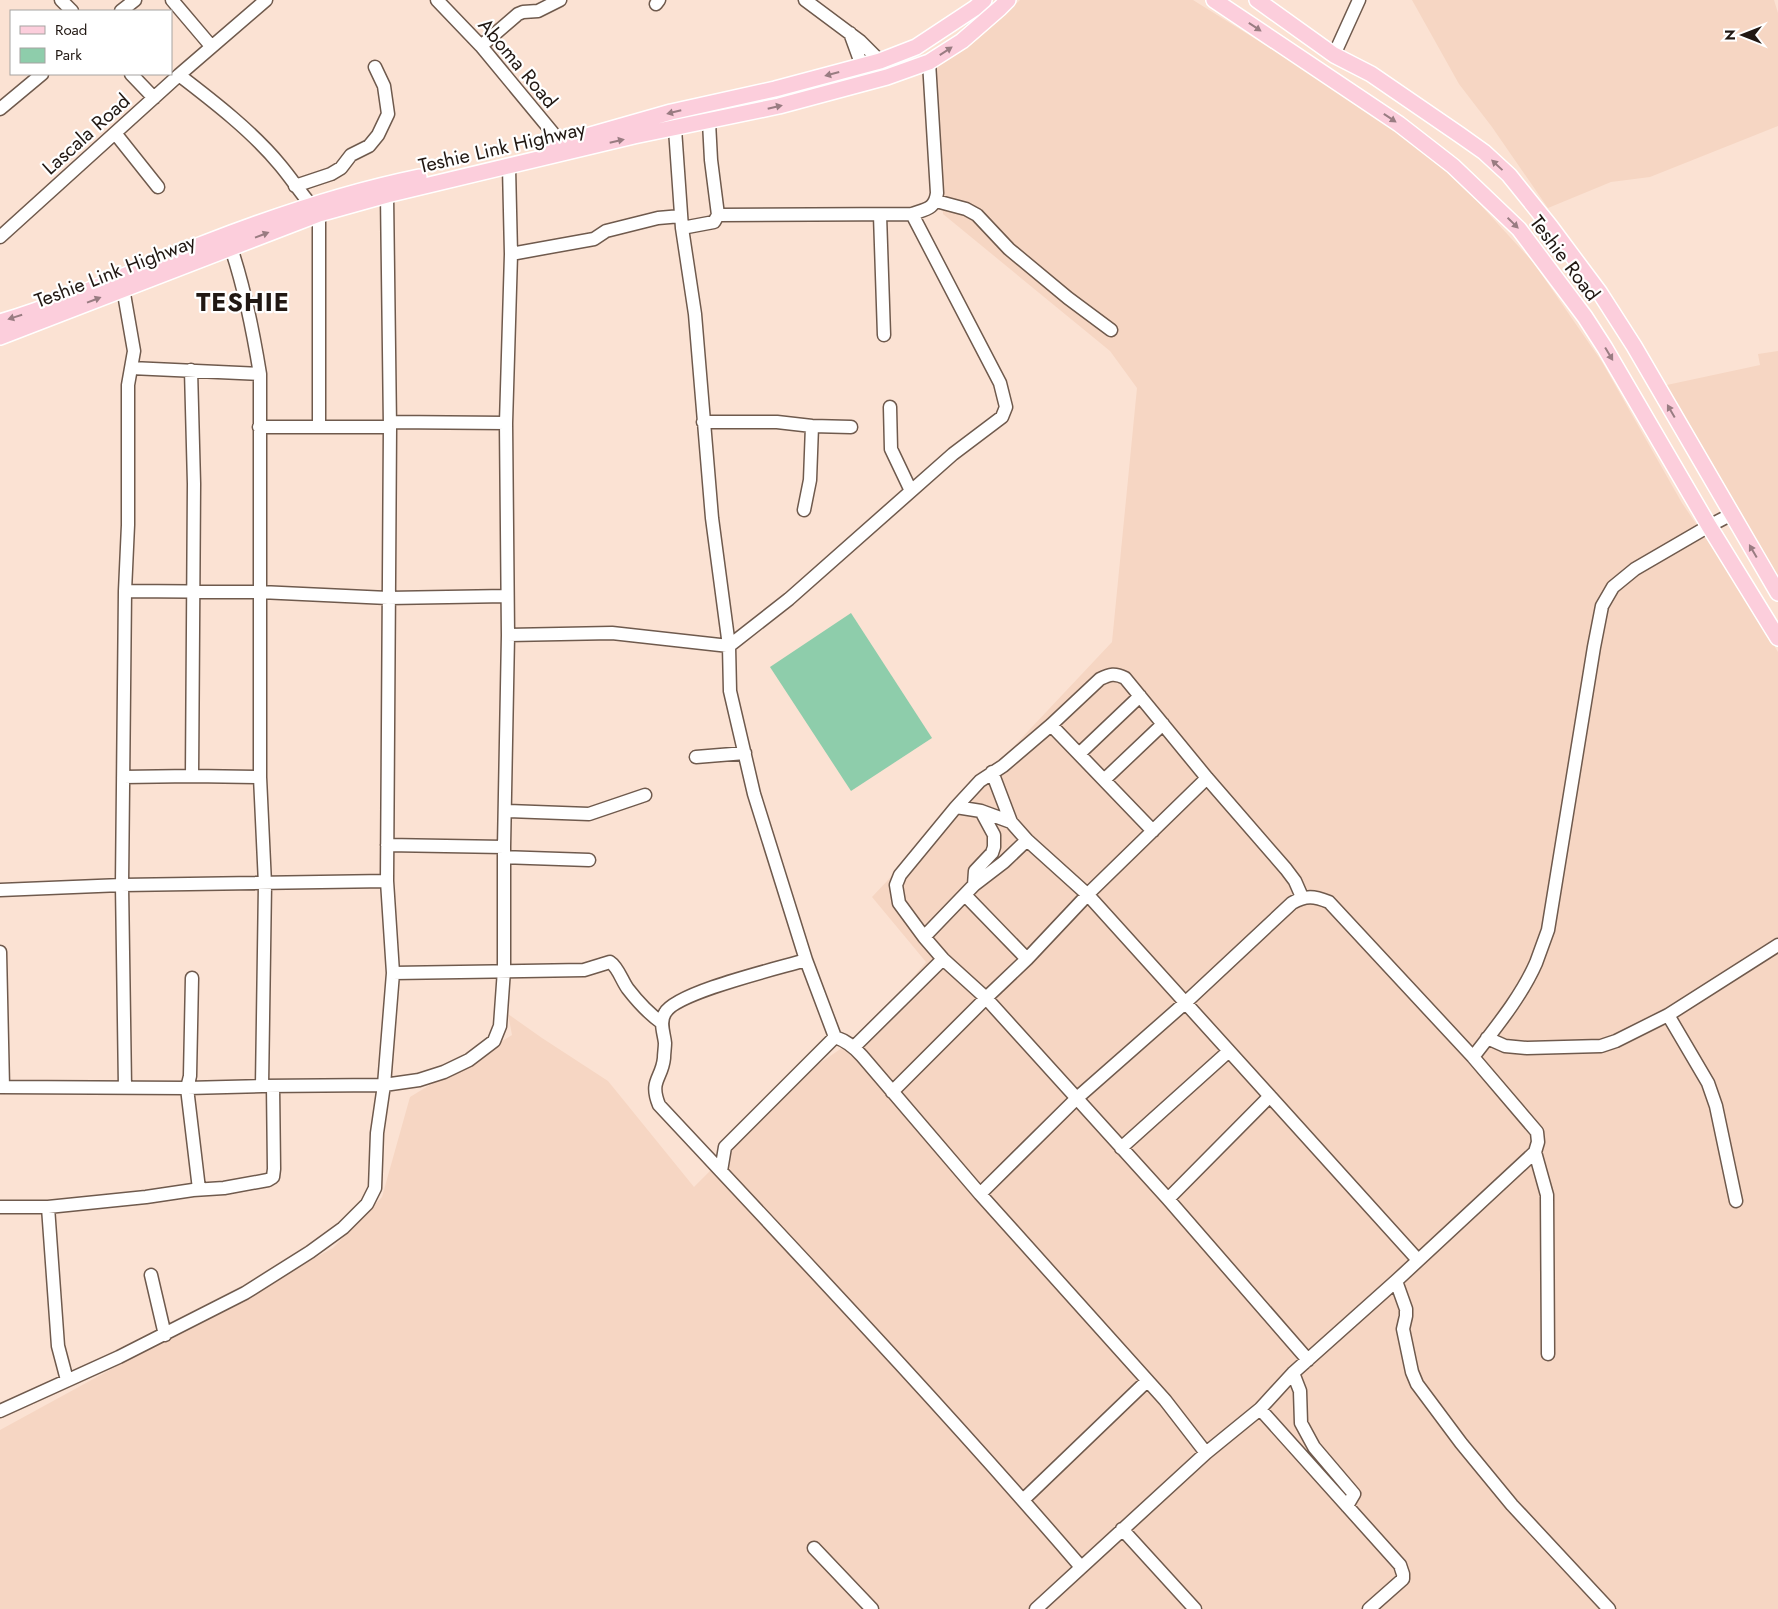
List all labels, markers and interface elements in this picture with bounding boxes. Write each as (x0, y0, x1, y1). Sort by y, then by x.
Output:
legend (10, 10, 172, 75)
north arrow (1718, 10, 1768, 60)
street label: Aboma Road (471, 12, 564, 115)
text: Road (55, 19, 87, 41)
one-way arrow (1248, 22, 1261, 32)
text: N (1720, 29, 1740, 41)
text: Park (55, 44, 82, 66)
one-way arrow (939, 46, 952, 56)
one-way arrow (824, 70, 839, 78)
street label: Lascala Road (36, 87, 137, 182)
one-way arrow (768, 103, 783, 111)
one-way arrow (666, 108, 681, 116)
one-way arrow (1383, 113, 1396, 122)
street label: Teshie Link Highway (416, 114, 589, 181)
one-way arrow (609, 137, 624, 145)
one-way arrow (1491, 159, 1503, 171)
street label: Teshie Road (1523, 209, 1607, 307)
one-way arrow (1507, 217, 1519, 229)
street label: Teshie Link Highway (30, 227, 200, 316)
one-way arrow (255, 231, 270, 239)
district label: TESHIE (196, 284, 290, 320)
one-way arrow (87, 296, 102, 304)
one-way arrow (8, 314, 23, 322)
one-way arrow (1604, 347, 1613, 361)
one-way arrow (1667, 404, 1676, 417)
one-way arrow (1749, 544, 1758, 558)

